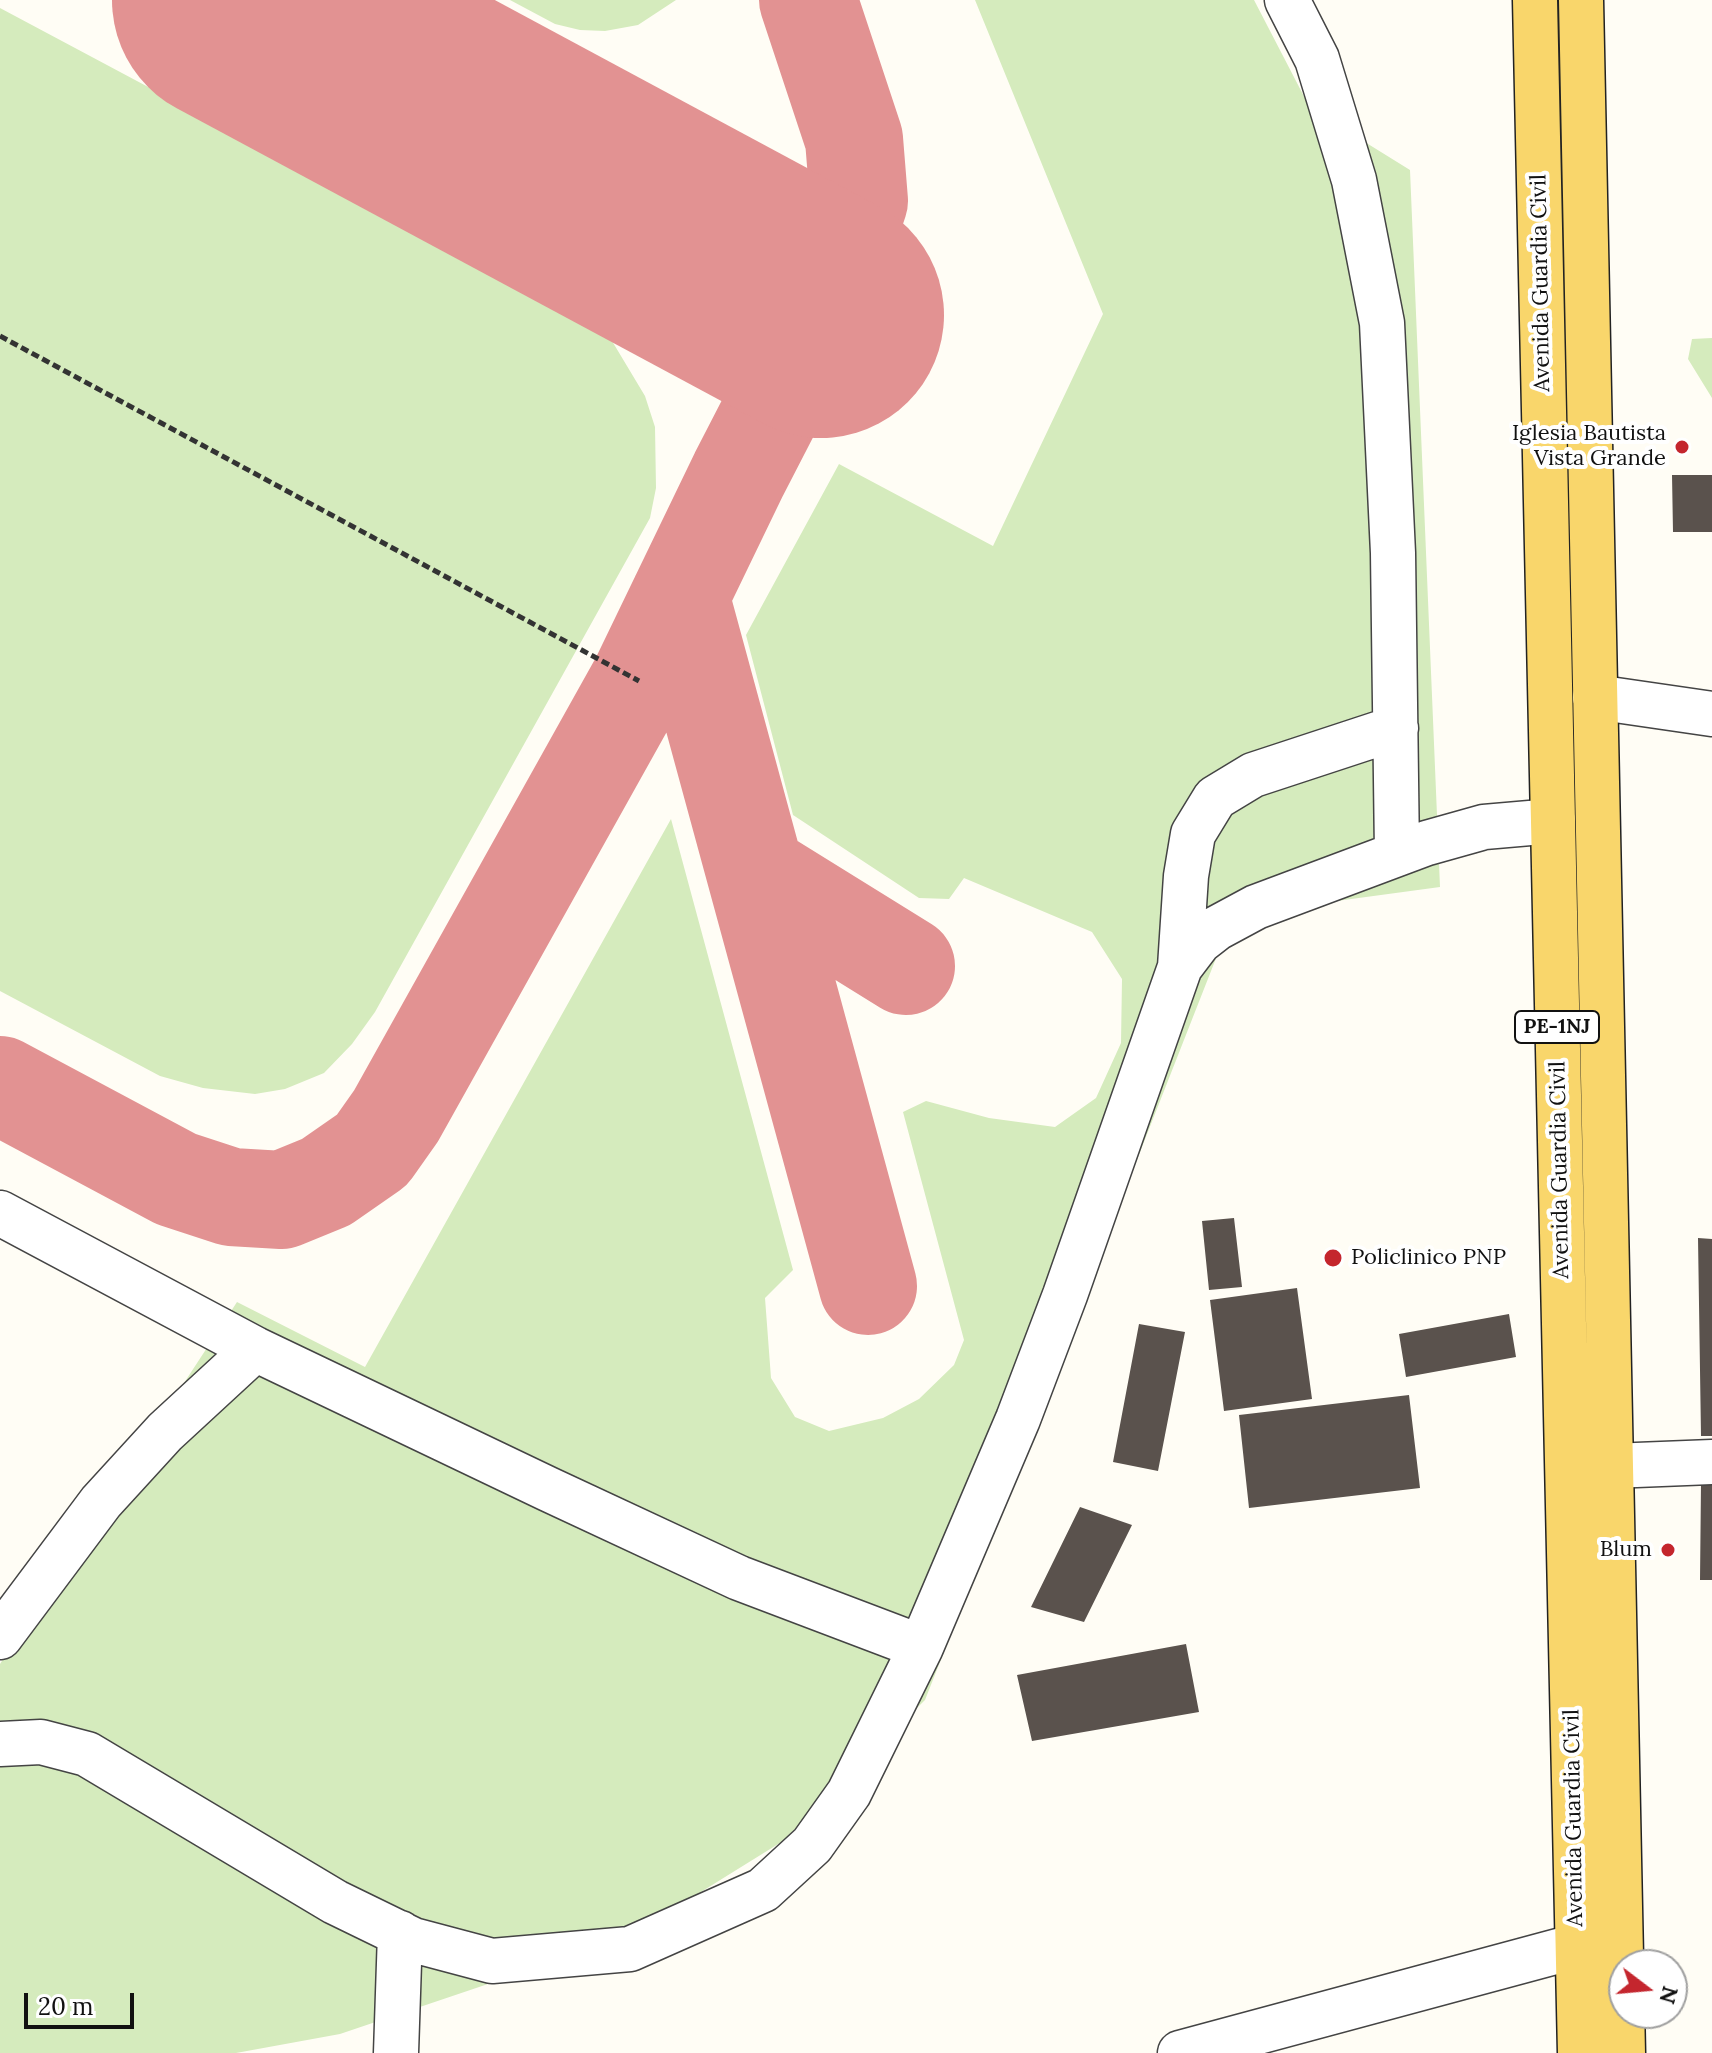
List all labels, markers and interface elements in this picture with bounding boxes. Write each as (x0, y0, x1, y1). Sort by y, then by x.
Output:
street label: Avenida Guardia Civil (1526, 174, 1556, 392)
place label: Iglesia Bautista Vista Grande (1512, 421, 1666, 472)
marker: Iglesia Bautista Vista Grande (1673, 438, 1691, 456)
road number: PE-1NJ (1515, 1011, 1599, 1043)
street label: Avenida Guardia Civil (1545, 1061, 1575, 1279)
place label: Policlinico PNP (1351, 1245, 1506, 1271)
marker: Policlinico PNP (1322, 1247, 1344, 1269)
place label: Blum (1600, 1537, 1652, 1563)
marker: Blum (1659, 1541, 1677, 1559)
street label: Avenida Guardia Civil (1559, 1709, 1589, 1927)
north arrow (1608, 1949, 1688, 2029)
scale bar (28, 1977, 138, 2027)
text: N (1653, 1983, 1685, 2007)
text: 20 m (38, 1991, 94, 2022)

